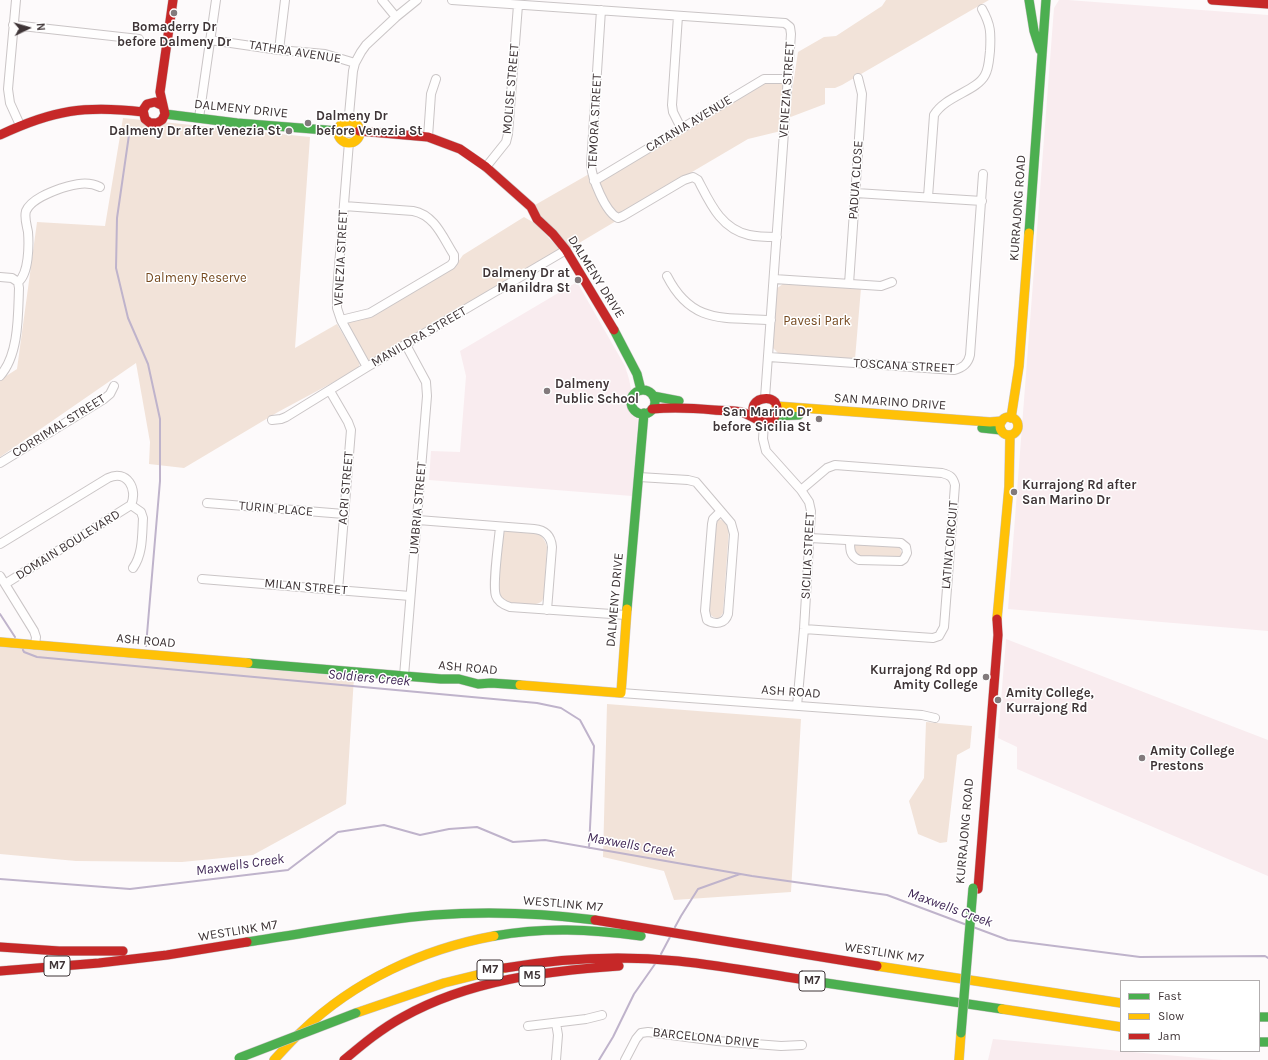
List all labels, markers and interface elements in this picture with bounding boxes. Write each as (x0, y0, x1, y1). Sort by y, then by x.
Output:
north arrow (8, 8, 48, 48)
marker: Bomaderry Dr before Dalmeny Dr (169, 8, 179, 18)
place label: Bomaderry Dr before Dalmeny Dr (117, 19, 231, 50)
text: N (34, 22, 47, 31)
street label: TATHRA AVENUE (248, 37, 342, 67)
street label: VENEZIA STREET (776, 41, 798, 139)
street label: MOLISE STREET (499, 43, 523, 135)
street label: TEMORA STREET (585, 73, 605, 169)
street label: CATANIA AVENUE (643, 92, 735, 156)
street label: DALMENY DRIVE (193, 96, 289, 122)
place label: Dalmeny Dr before Venezia St (316, 108, 422, 139)
marker: Dalmeny Dr before Venezia St (303, 118, 313, 128)
place label: Dalmeny Dr after Venezia St (109, 123, 281, 139)
marker: Dalmeny Dr after Venezia St (284, 126, 294, 136)
street label: PADUA CLOSE (845, 140, 867, 220)
street label: KURRAJONG ROAD (1007, 154, 1029, 262)
street label: VENEZIA STREET (331, 210, 351, 306)
street label: DALMENY DRIVE (564, 233, 628, 321)
place label: Dalmeny Dr at Manildra St (482, 265, 570, 296)
park label: Dalmeny Reserve (145, 270, 247, 286)
marker: Dalmeny Dr at Manildra St (573, 275, 583, 285)
street label: MANILDRA STREET (368, 303, 470, 371)
park label: Pavesi Park (783, 313, 851, 329)
street label: TOSCANA STREET (853, 356, 955, 376)
place label: Dalmeny Public School (555, 376, 639, 407)
marker: Dalmeny Public School (542, 386, 552, 396)
street label: SAN MARINO DRIVE (833, 390, 947, 414)
street label: CORRIMAL STREET (9, 391, 109, 461)
place label: San Marino Dr before Sicilia St (712, 404, 811, 435)
marker: San Marino Dr before Sicilia St (814, 414, 824, 424)
street label: ACRI STREET (335, 451, 357, 525)
street label: UMBRIA STREET (406, 461, 430, 555)
place label: Kurrajong Rd after San Marino Dr (1022, 477, 1136, 508)
marker: Kurrajong Rd after San Marino Dr (1009, 487, 1019, 497)
street label: TURIN PLACE (238, 498, 314, 520)
street label: LATINA CIRCUIT (938, 500, 962, 590)
street label: DOMAIN BOULEVARD (13, 507, 123, 583)
street label: SICILIA STREET (798, 512, 818, 600)
street label: DALMENY DRIVE (603, 552, 627, 648)
street label: MILAN STREET (264, 576, 348, 598)
street label: ASH ROAD (116, 631, 176, 651)
street label: ASH ROAD (438, 658, 498, 678)
place label: Kurrajong Rd opp Amity College (870, 662, 978, 693)
water label: Soldiers Creek (327, 666, 411, 690)
marker: Kurrajong Rd opp Amity College (981, 672, 991, 682)
street label: ASH ROAD (761, 682, 821, 702)
place label: Amity College, Kurrajong Rd (1006, 685, 1094, 716)
marker: Amity College, Kurrajong Rd (993, 695, 1003, 705)
place label: Amity College Prestons (1150, 743, 1235, 774)
marker: Amity College Prestons (1137, 753, 1147, 763)
street label: KURRAJONG ROAD (953, 777, 977, 885)
water label: Maxwells Creek (586, 829, 676, 861)
water label: Maxwells Creek (195, 850, 285, 880)
water label: Maxwells Creek (905, 885, 995, 931)
street label: WESTLINK M7 (522, 893, 604, 915)
street label: WESTLINK M7 (197, 917, 279, 945)
street label: WESTLINK M7 (843, 939, 925, 967)
road number: M7 (44, 956, 70, 976)
road number: M7 (477, 960, 503, 980)
road number: M5 (519, 966, 545, 986)
road number: M7 (799, 971, 825, 991)
legend (1120, 980, 1260, 1052)
text: Fast (1158, 989, 1181, 1003)
text: Slow (1158, 1009, 1184, 1023)
street label: BARCELONA DRIVE (652, 1025, 760, 1051)
text: Jam (1158, 1029, 1181, 1043)

